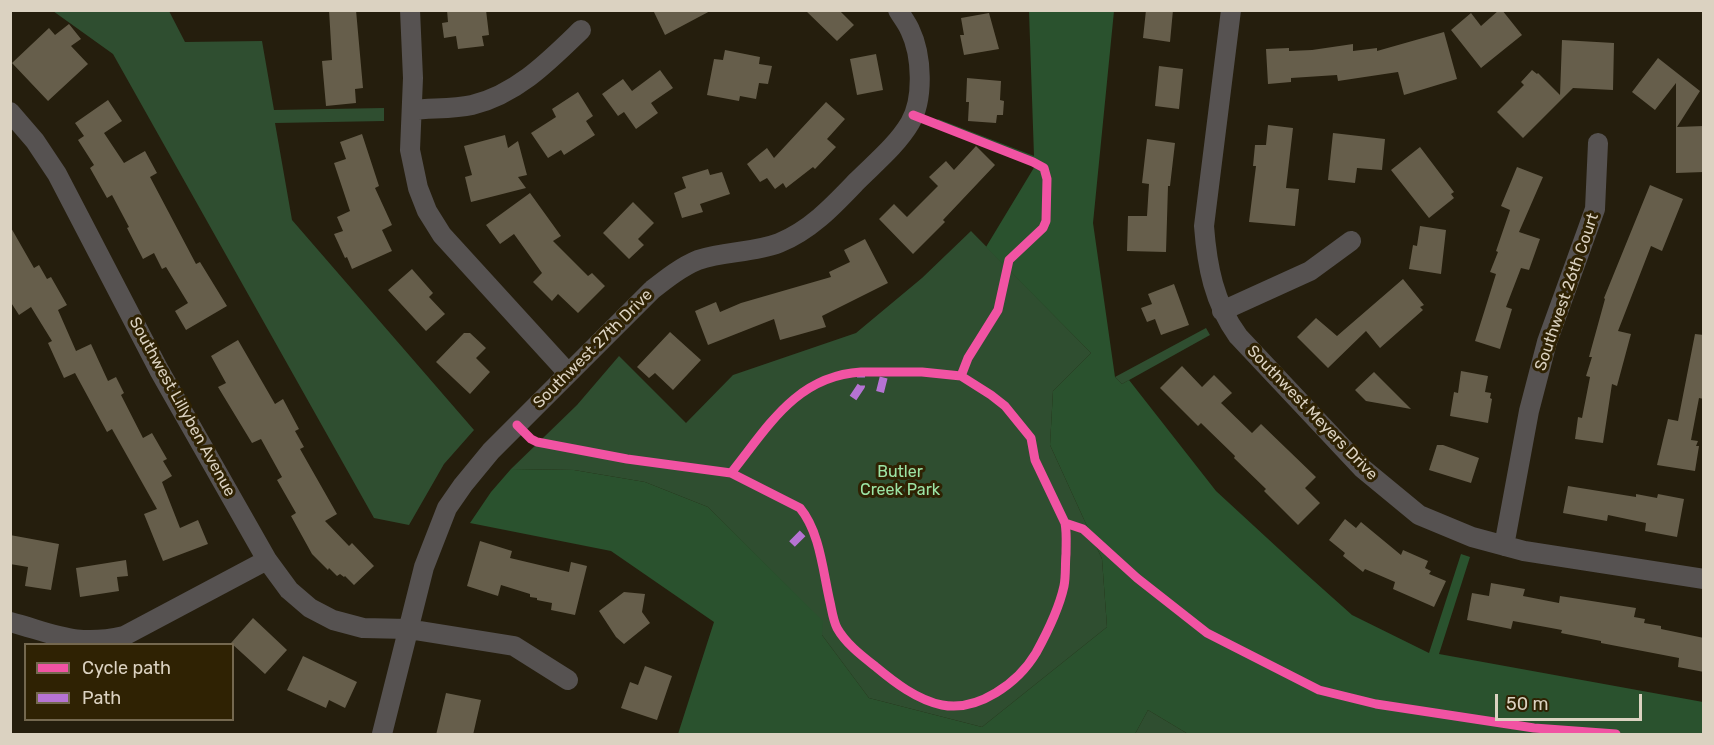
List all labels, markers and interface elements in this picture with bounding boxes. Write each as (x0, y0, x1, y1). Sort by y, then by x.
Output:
street label: Southwest 26th Court (1531, 211, 1603, 373)
street label: Southwest 27th Drive (529, 285, 657, 413)
street label: Southwest Lillyben Avenue (125, 314, 239, 500)
street label: Southwest Meyers Drive (1243, 342, 1381, 484)
park label: Butler Creek Park (860, 462, 940, 500)
legend (24, 643, 234, 721)
text: Cycle path (82, 657, 171, 679)
scale bar (1498, 682, 1645, 720)
text: Path (82, 687, 121, 709)
text: 50 m (1506, 693, 1549, 715)

